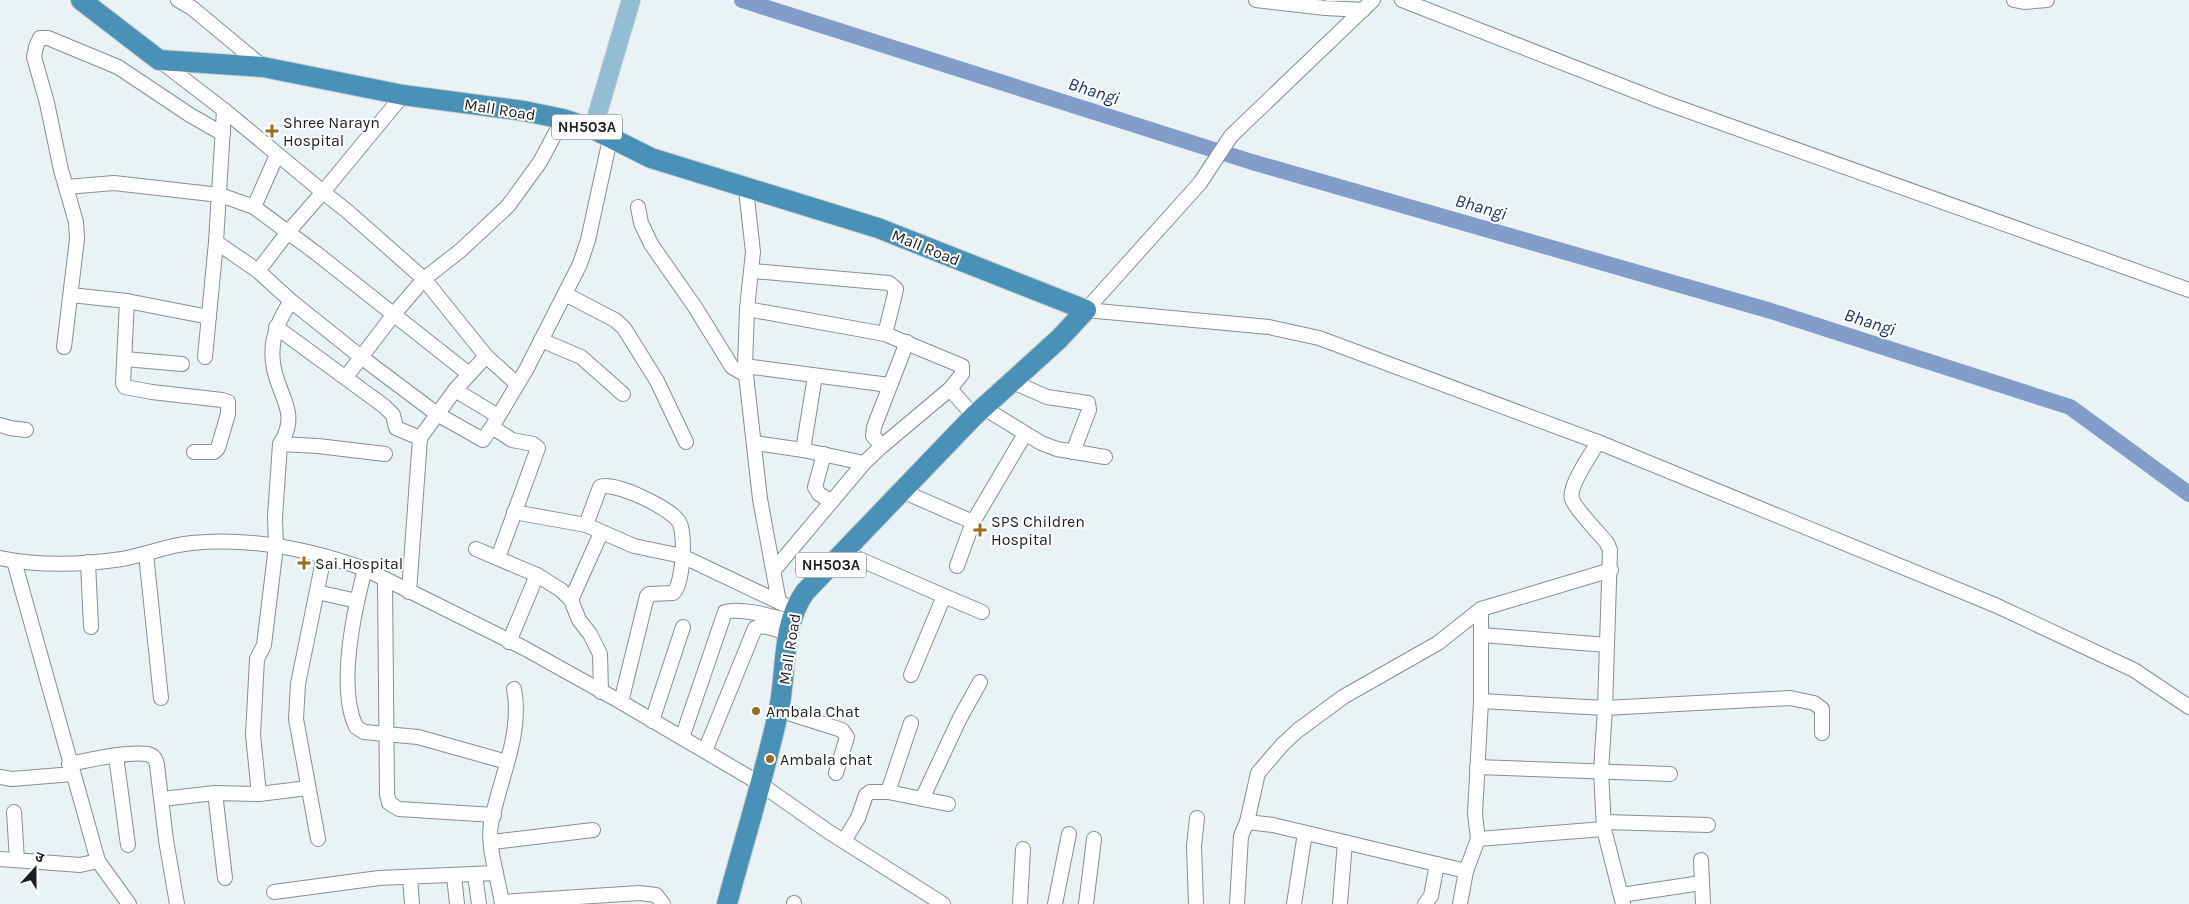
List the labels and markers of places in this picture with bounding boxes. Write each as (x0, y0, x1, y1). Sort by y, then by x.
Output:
place label: Shree Narayn Hospital (283, 113, 380, 150)
marker: Shree Narayn Hospital (265, 124, 279, 138)
place label: SPS Children Hospital (991, 512, 1085, 549)
marker: SPS Children Hospital (973, 523, 987, 537)
place label: Sai Hospital (315, 554, 403, 573)
marker: Sai Hospital (297, 556, 311, 570)
place label: Ambala Chat (766, 702, 860, 721)
marker: Ambala Chat (750, 705, 762, 717)
place label: Ambala chat (780, 750, 872, 769)
marker: Ambala chat (764, 753, 776, 765)

